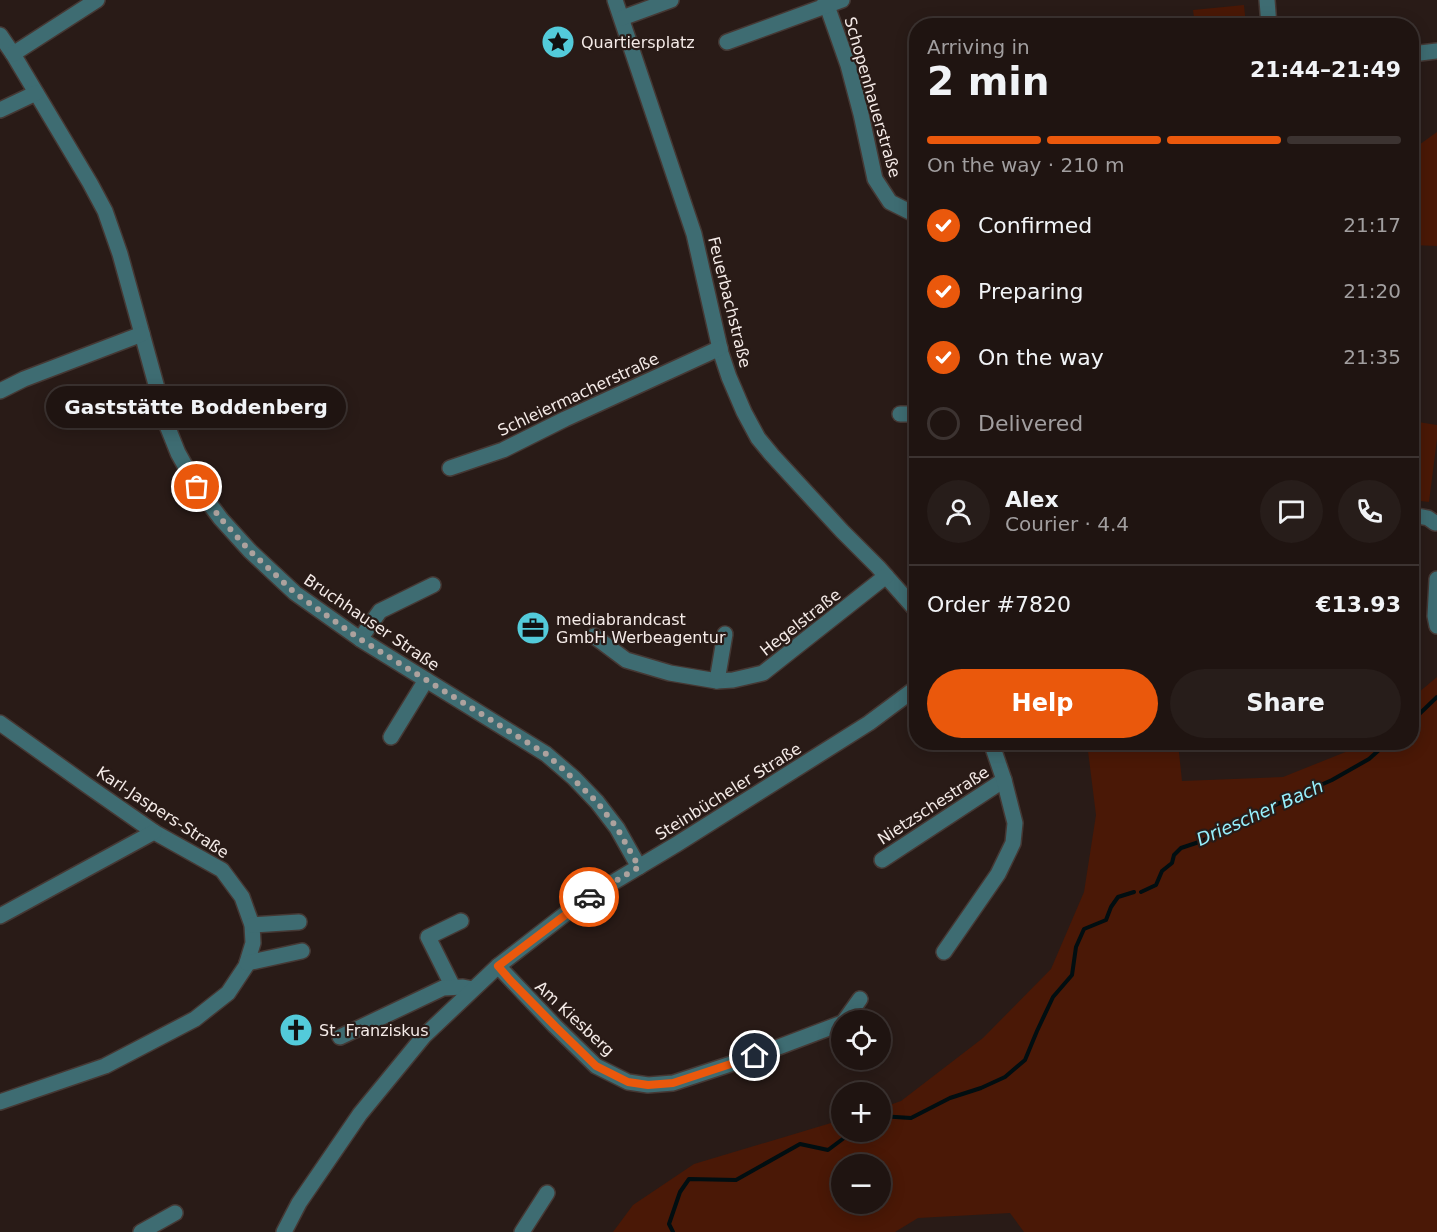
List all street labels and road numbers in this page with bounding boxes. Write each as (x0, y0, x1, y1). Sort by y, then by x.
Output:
street label: Schopenhauerstraße (840, 15, 905, 180)
street label: Feuerbachstraße (704, 235, 755, 370)
street label: Schleiermacherstraße (495, 349, 662, 440)
street label: Bruchhauser Straße (300, 570, 443, 675)
street label: Hegelstraße (756, 585, 844, 660)
street label: Steinbücheler Straße (652, 739, 805, 844)
street label: Nietzschestraße (874, 762, 993, 849)
street label: Karl-Jaspers-Straße (93, 763, 232, 862)
street label: Am Kiesberg (531, 977, 618, 1060)

